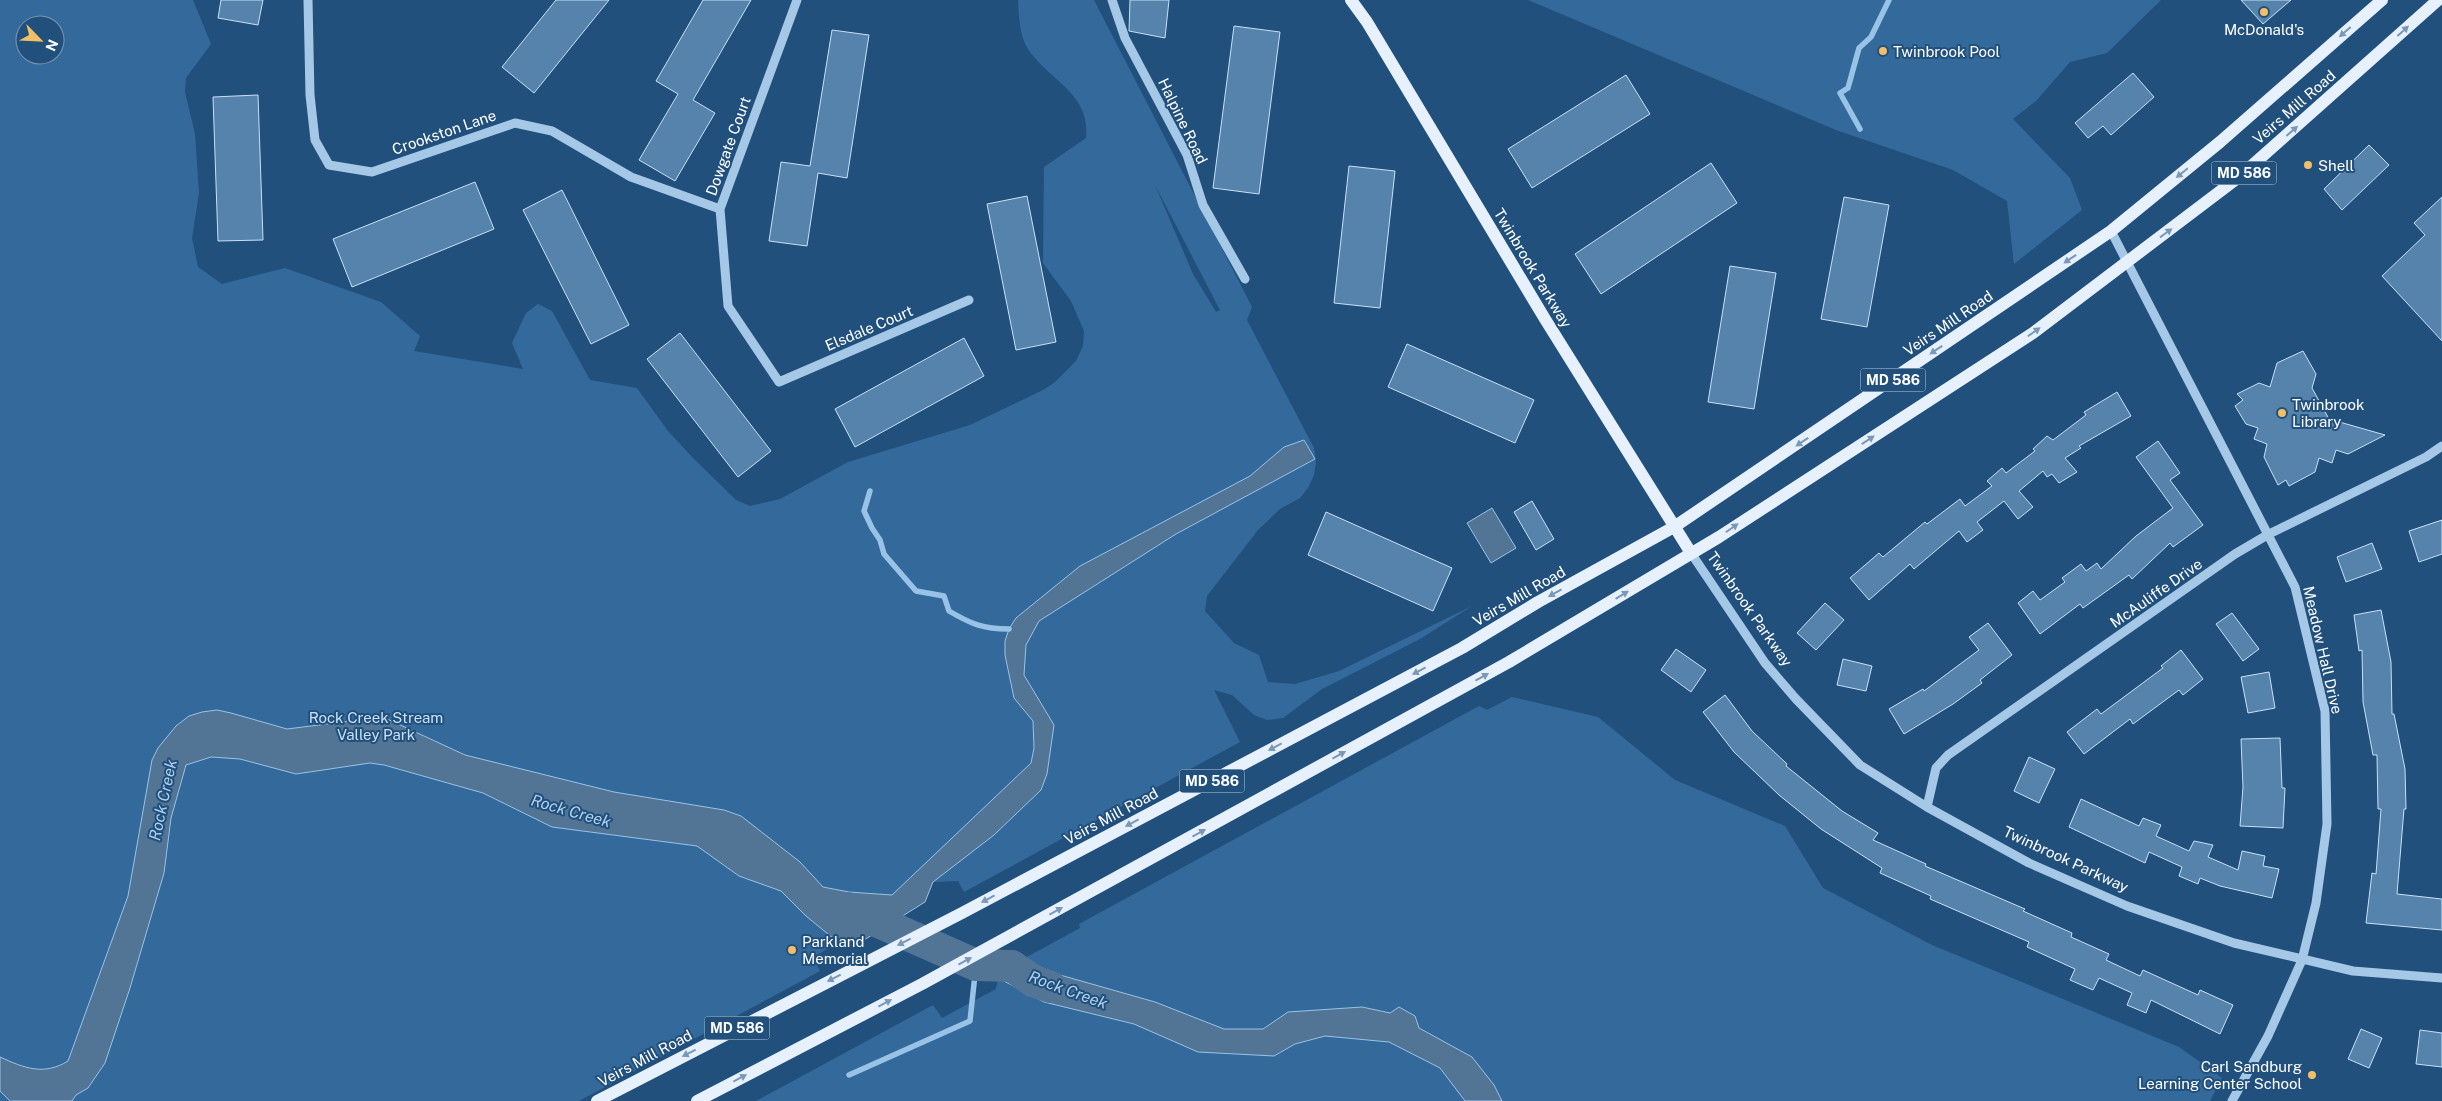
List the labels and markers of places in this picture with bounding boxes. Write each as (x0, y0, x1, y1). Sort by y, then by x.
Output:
marker: McDonald's (2258, 6, 2270, 18)
place label: McDonald's (2224, 21, 2304, 38)
place label: Twinbrook Pool (1893, 43, 2000, 60)
marker: Twinbrook Pool (1877, 45, 1889, 57)
place label: Shell (2318, 157, 2354, 174)
marker: Shell (2302, 159, 2314, 171)
place label: Twinbrook Library (2292, 396, 2365, 430)
marker: Twinbrook Library (2276, 407, 2288, 419)
place label: Parkland Memorial (802, 933, 868, 967)
marker: Parkland Memorial (786, 944, 798, 956)
place label: Carl Sandburg Learning Center School (2138, 1058, 2302, 1092)
marker: Carl Sandburg Learning Center School (2306, 1069, 2318, 1081)

